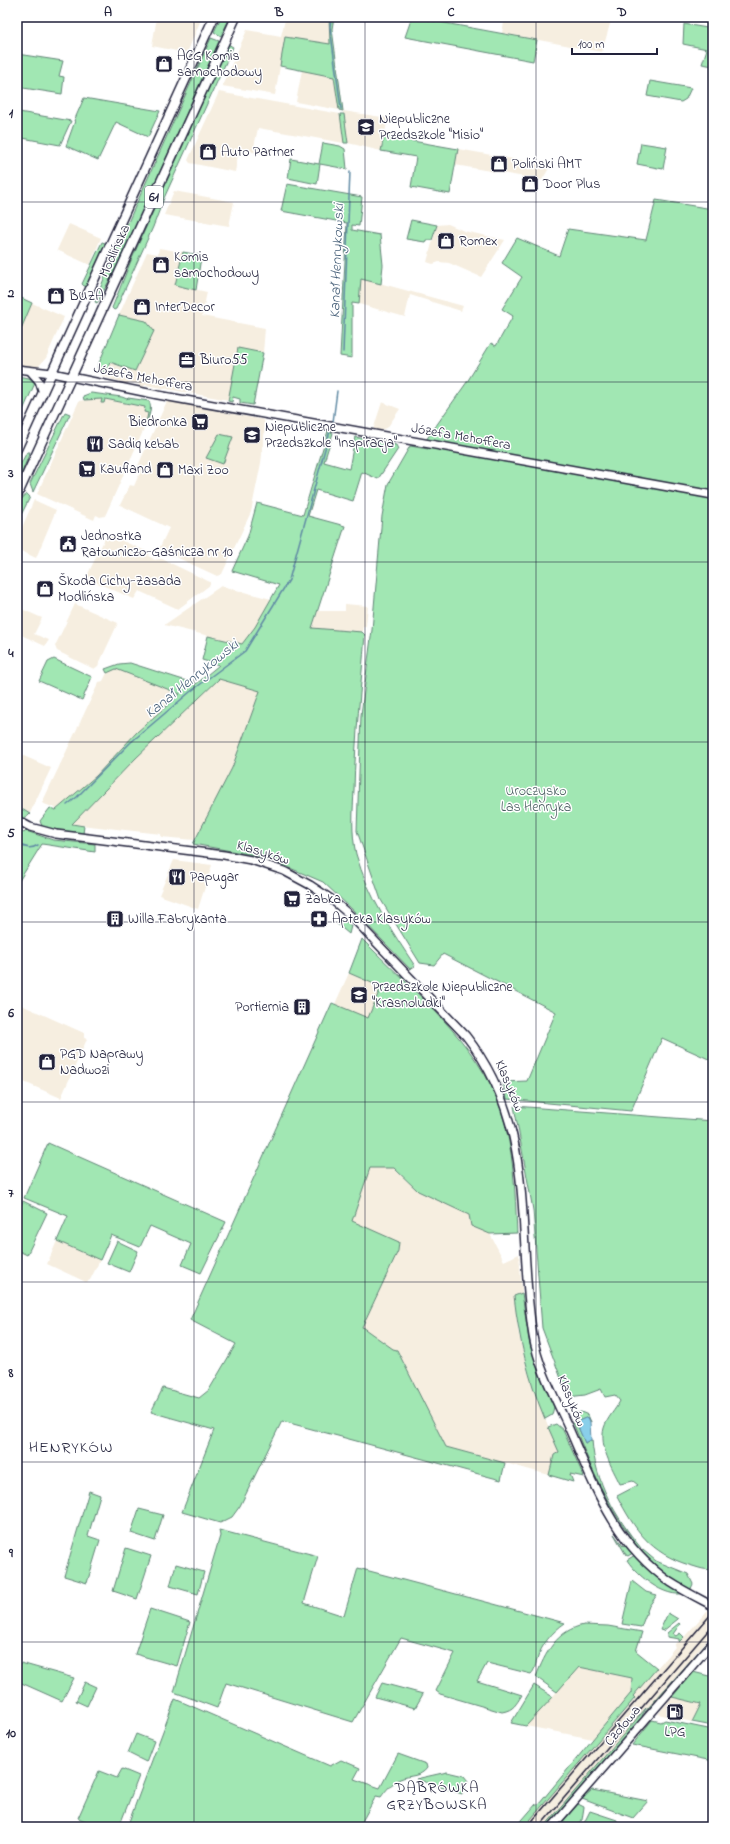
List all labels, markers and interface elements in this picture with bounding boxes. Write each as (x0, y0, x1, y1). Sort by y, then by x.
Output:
text: A (104, 3, 112, 22)
text: B (274, 3, 284, 22)
text: C (447, 3, 455, 22)
text: D (616, 3, 627, 22)
scale bar (572, 30, 657, 56)
text: 100 m (578, 36, 605, 54)
place label: ACG Komis samochodowy (177, 46, 262, 84)
shop icon: ACG Komis samochodowy (154, 54, 174, 74)
text: 1 (9, 104, 14, 123)
place label: Niepubliczne Przedszkole "Misio" (379, 109, 483, 146)
school or university icon: Niepubliczne Przedszkole "Misio" (356, 117, 376, 137)
shop icon: Auto Partner (198, 142, 218, 162)
place label: Auto Partner (221, 142, 295, 163)
shop icon: Poliński AMT (489, 154, 509, 174)
place label: Poliński AMT (512, 154, 582, 175)
shop icon: Door Plus (520, 174, 540, 194)
place label: Door Plus (542, 174, 600, 195)
road number: 61 (145, 186, 163, 208)
water label: Kanał Henrykowski (324, 202, 351, 319)
street label: Modlińska (94, 221, 136, 281)
shop icon: Romex (436, 231, 456, 251)
place label: Romex (459, 231, 497, 252)
place label: Komis samochodowy (174, 247, 259, 285)
shop icon: Komis samochodowy (151, 255, 171, 275)
text: 2 (7, 284, 15, 303)
shop icon: BUZA (46, 286, 66, 306)
place label: BUZA (68, 286, 104, 307)
shop icon: InterDecor (132, 297, 152, 317)
place label: InterDecor (155, 297, 216, 318)
office icon: Biuro55 (177, 350, 197, 370)
place label: Biuro55 (199, 350, 248, 371)
street label: Józefa Mehoffera (92, 358, 194, 398)
place label: Biedronka (128, 412, 187, 433)
supermarket icon: Biedronka (190, 412, 210, 432)
place label: Niepubliczne Przedszkole "Inspiracja" (265, 417, 397, 454)
street label: Józefa Mehoffera (410, 418, 512, 456)
school or university icon: Niepubliczne Przedszkole "Inspiracja" (242, 425, 262, 445)
restaurant icon: Sadiq kebab (85, 434, 105, 454)
place label: Sadiq kebab (108, 434, 180, 455)
supermarket icon: Kaufland (77, 459, 97, 479)
place label: Kaufland (100, 459, 152, 480)
shop icon: Maxi Zoo (155, 460, 175, 480)
place label: Maxi Zoo (178, 460, 229, 481)
text: 3 (7, 464, 14, 483)
place label: Jednostka Ratowniczo-Gaśnicza nr 10 (81, 526, 233, 563)
public building icon: Jednostka Ratowniczo-Gaśnicza nr 10 (58, 534, 78, 554)
place label: Škoda Cichy-Zasada Modlińska (58, 571, 181, 608)
shop icon: Škoda Cichy-Zasada Modlińska (35, 579, 55, 599)
water label: Kanał Henrykowski (140, 633, 245, 725)
text: 4 (7, 644, 14, 663)
park label: Uroczysko Las Henryka (501, 781, 571, 819)
text: 5 (7, 824, 15, 843)
street label: Klasyków (234, 835, 292, 872)
restaurant icon: Papugar (167, 867, 187, 887)
place label: Papugar (190, 867, 239, 889)
supermarket icon: Żabka (282, 889, 302, 909)
place label: Żabka (305, 889, 341, 910)
building icon: Willa Fabrykanta (105, 909, 125, 929)
place label: Willa Fabrykanta (128, 909, 227, 931)
pharmacy icon: Apteka Klasyków (309, 909, 329, 929)
place label: Apteka Klasyków (332, 909, 431, 931)
place label: Przedszkole Niepubliczne "Krasnoludki" (372, 977, 513, 1014)
school or university icon: Przedszkole Niepubliczne "Krasnoludki" (349, 985, 369, 1005)
place label: Portiernia (235, 997, 289, 1018)
building icon: Portiernia (292, 997, 312, 1017)
text: 6 (7, 1004, 14, 1023)
place label: PGD Naprawy Nadwozi (60, 1044, 144, 1081)
shop icon: PGD Naprawy Nadwozi (37, 1052, 57, 1072)
street label: Klasyków (488, 1057, 529, 1115)
text: 7 (8, 1184, 14, 1203)
text: 8 (8, 1364, 14, 1383)
street label: Klasyków (550, 1372, 591, 1430)
district label: HENRYKÓW (29, 1436, 113, 1460)
text: 9 (8, 1544, 14, 1563)
street label: Czołowa (600, 1701, 646, 1751)
fuel station icon: LPG (665, 1702, 685, 1722)
place label: LPG (664, 1722, 686, 1743)
text: 10 (6, 1724, 16, 1743)
district label: DĄBRÓWKA GRZYBOWSKA (387, 1777, 487, 1816)

